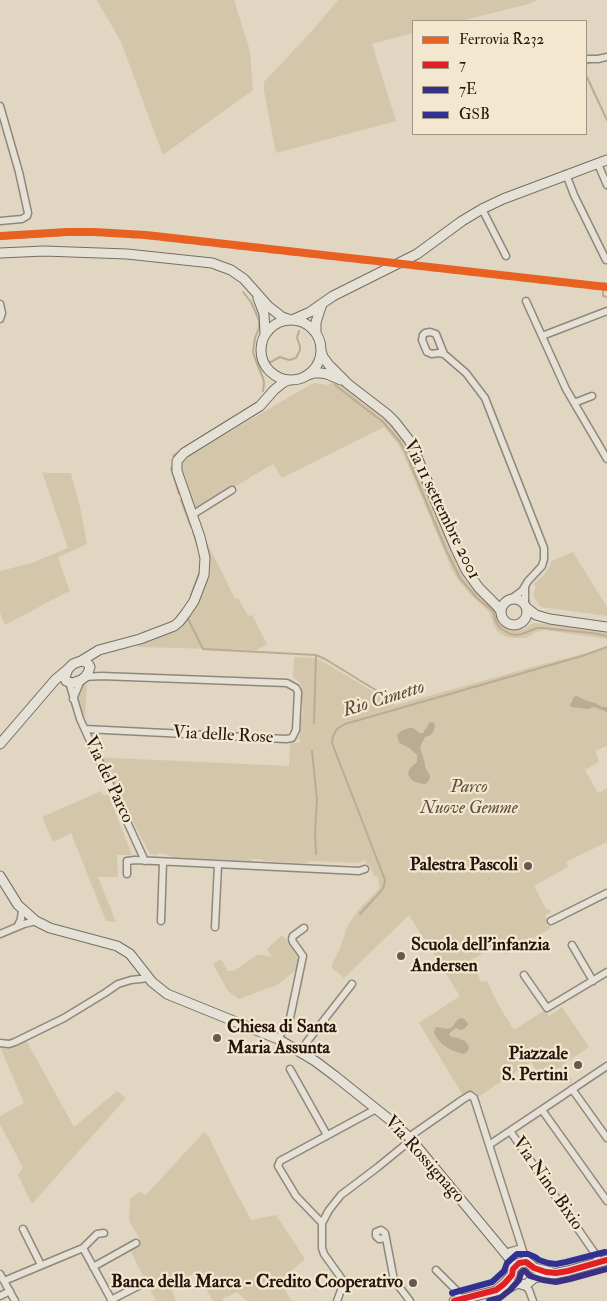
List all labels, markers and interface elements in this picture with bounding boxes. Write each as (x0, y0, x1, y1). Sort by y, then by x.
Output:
legend (412, 20, 587, 135)
text: Ferrovia R232 (459, 30, 544, 49)
text: 7 (459, 55, 466, 74)
text: 7E (459, 80, 477, 99)
text: GSB (459, 105, 490, 124)
street label: Via 11 settembre 2001 (398, 437, 484, 583)
water label: Rio Cimetto (340, 677, 428, 723)
street label: Via delle Rose (172, 723, 274, 749)
street label: Via del Parco (78, 733, 138, 827)
park label: Parco Nuove Gemme (420, 777, 518, 820)
place label: Palestra Pascoli (410, 855, 518, 877)
marker: Palestra Pascoli (522, 860, 534, 872)
place label: Scuola dell'infanzia Andersen (411, 935, 550, 978)
marker: Scuola dell'infanzia Andersen (395, 950, 407, 962)
place label: Chiesa di Santa Maria Assunta (227, 1017, 336, 1060)
marker: Chiesa di Santa Maria Assunta (211, 1032, 223, 1044)
place label: Piazzale S. Pertini (502, 1044, 568, 1086)
marker: Piazzale S. Pertini (572, 1059, 584, 1071)
street label: Via Rossignago (379, 1112, 469, 1208)
street label: Via Nino Bixio (507, 1133, 587, 1235)
place label: Banca della Marca - Credito Cooperativo (111, 1272, 403, 1294)
marker: Banca della Marca - Credito Cooperativo (407, 1277, 419, 1289)

